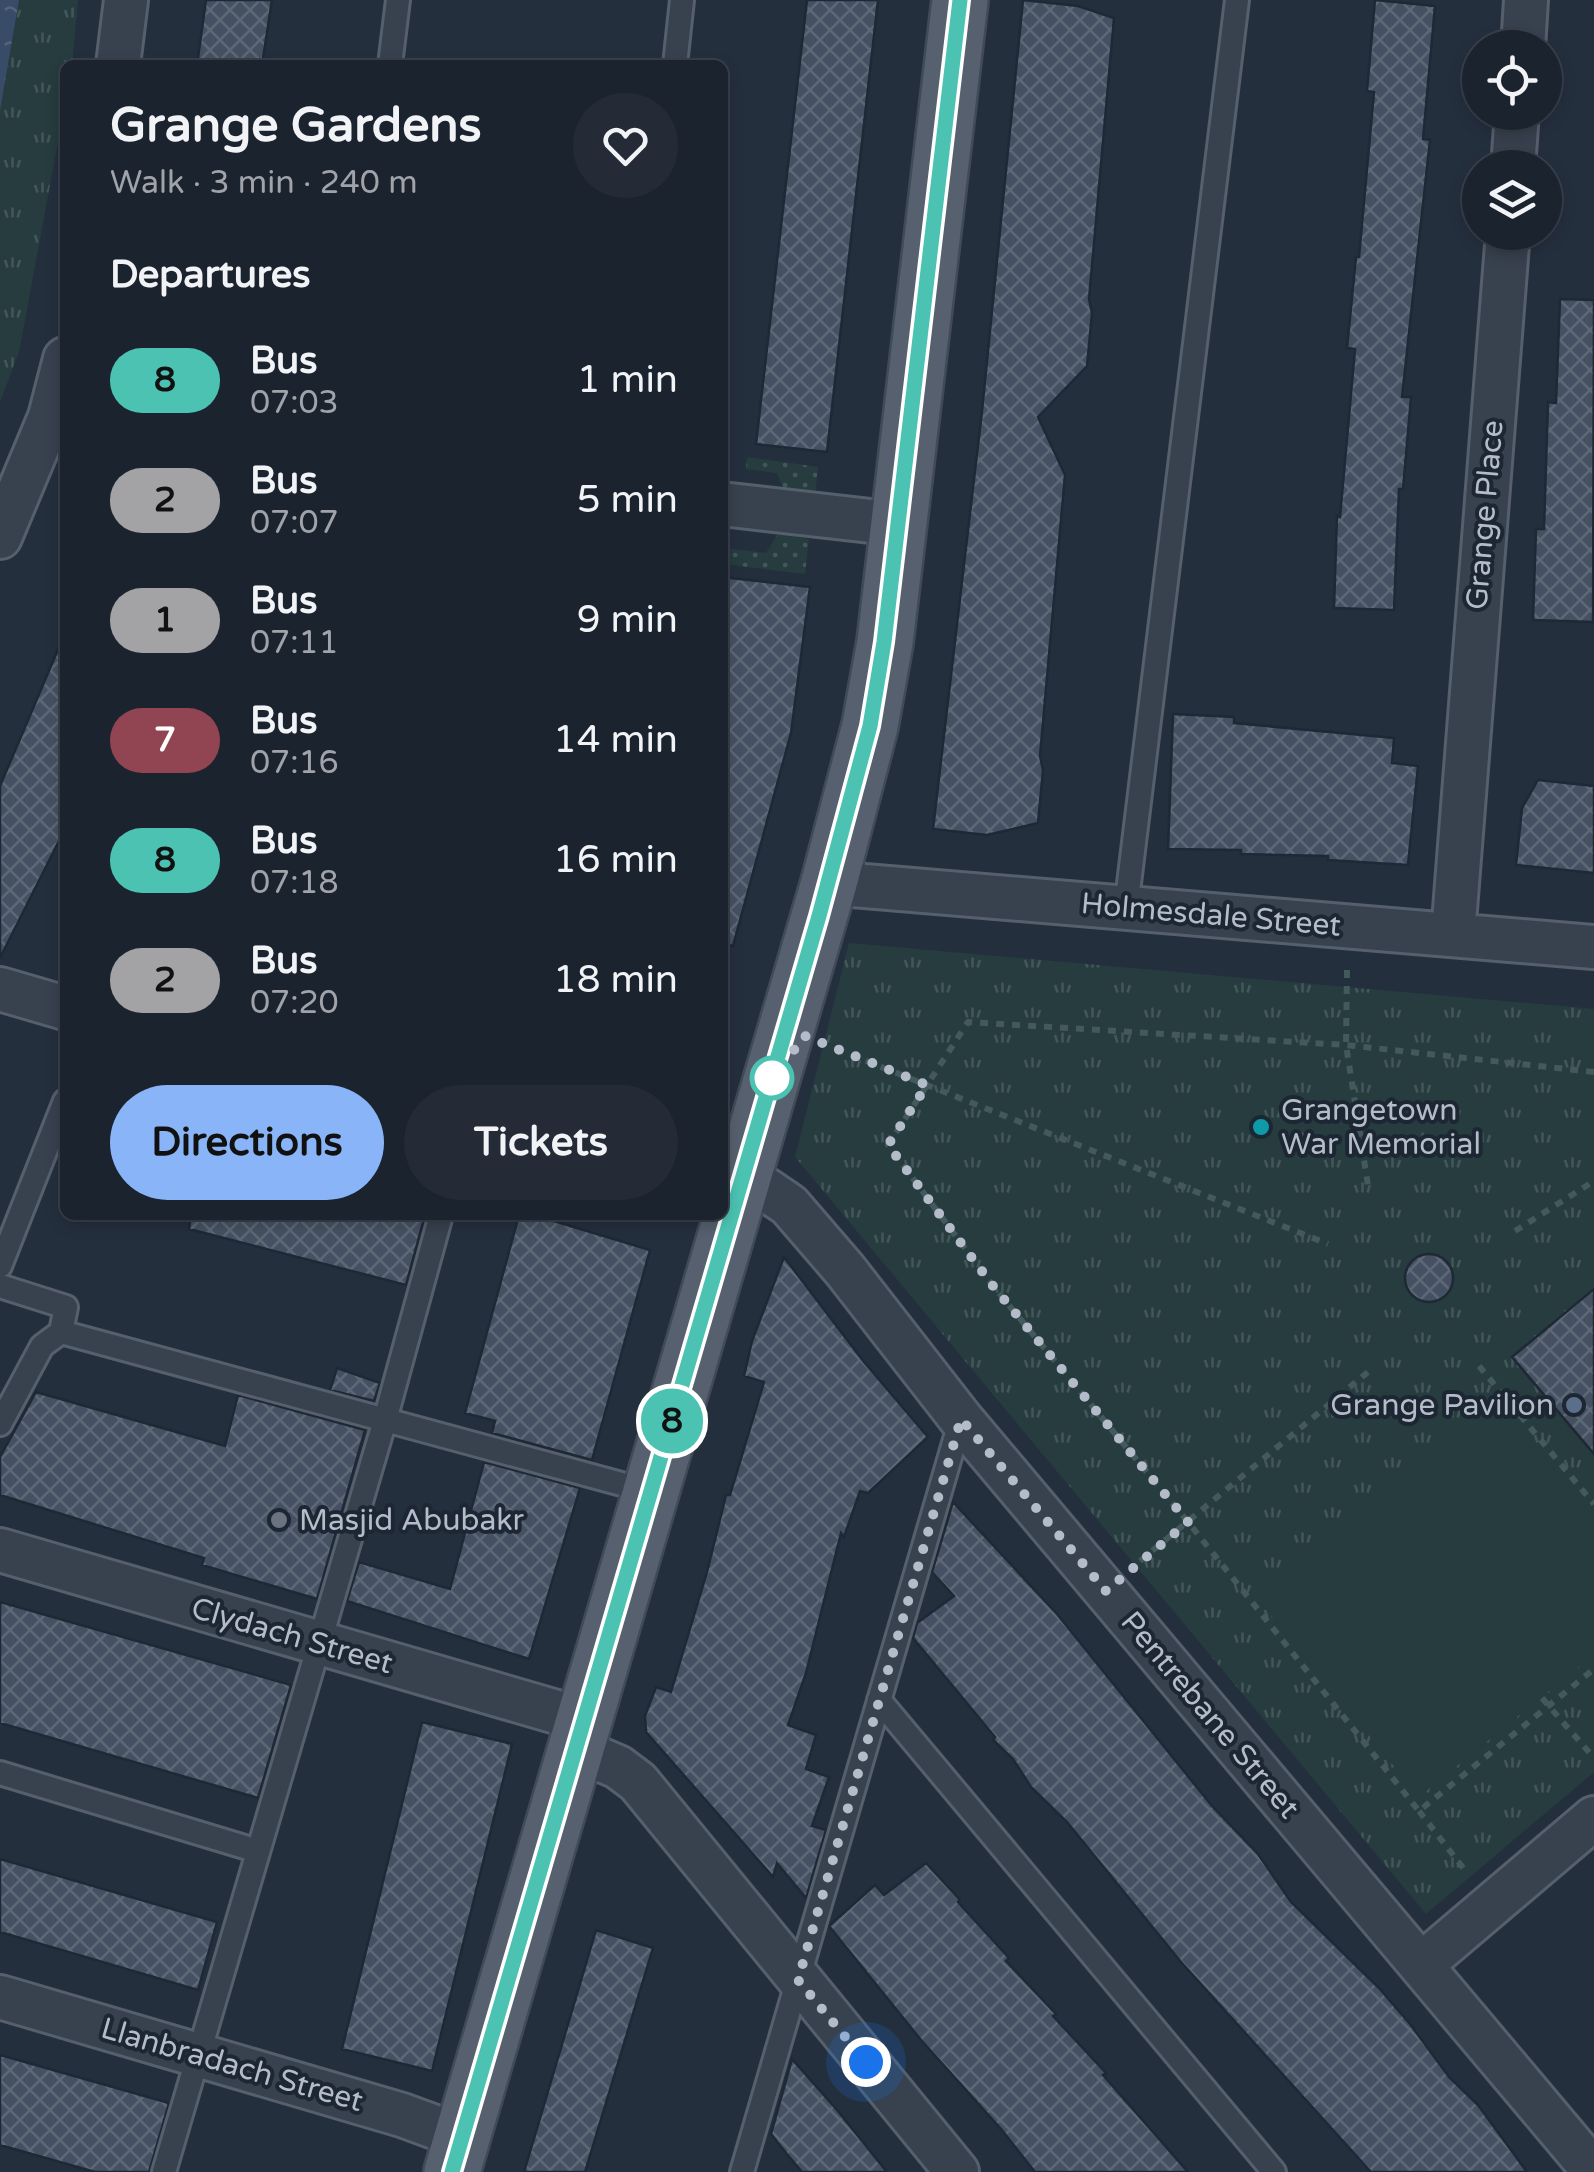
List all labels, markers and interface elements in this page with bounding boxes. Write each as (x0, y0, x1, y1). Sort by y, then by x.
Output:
map controls (1462, 30, 1562, 250)
button: locate (1462, 30, 1562, 130)
button: heart (573, 93, 678, 198)
text: Grange Gardens (110, 97, 482, 155)
button: layers (1462, 150, 1562, 250)
text: Walk · 3 min · 240 m (110, 164, 418, 202)
text: Departures (110, 252, 311, 298)
text: Bus (250, 338, 317, 384)
text: 1 min (577, 357, 678, 403)
text: 8 (154, 359, 176, 401)
text: 07:03 (250, 384, 339, 422)
street label: Grange Place (1458, 419, 1512, 611)
text: Bus (250, 458, 317, 504)
text: 5 min (577, 477, 678, 523)
text: 2 (154, 479, 176, 521)
text: 07:07 (250, 504, 339, 542)
text: Bus (250, 578, 317, 624)
text: 9 min (577, 597, 678, 643)
text: 1 (154, 599, 176, 641)
text: 07:11 (250, 624, 339, 662)
text: Bus (250, 698, 317, 744)
text: 14 min (553, 717, 678, 763)
text: 7 (154, 719, 176, 761)
text: 07:16 (250, 744, 339, 782)
text: Bus (250, 818, 317, 864)
text: 16 min (553, 837, 678, 883)
text: 8 (154, 839, 176, 881)
text: 07:18 (250, 864, 339, 902)
street label: Holmesdale Street (1080, 885, 1342, 945)
text: Bus (250, 938, 317, 984)
text: 18 min (553, 957, 678, 1003)
text: 2 (154, 959, 176, 1001)
text: 07:20 (250, 984, 339, 1022)
unlabelled marker (751, 1057, 793, 1099)
button: Directions (110, 1085, 384, 1200)
button: Tickets (404, 1085, 678, 1200)
place label: Grangetown War Memorial (1281, 1092, 1481, 1163)
marker: Grangetown War Memorial (1250, 1116, 1272, 1138)
place label: Grange Pavilion (1330, 1387, 1554, 1424)
line badge: 8 (640, 1388, 704, 1454)
marker: Grange Pavilion (1563, 1394, 1585, 1416)
text: 8 (661, 1400, 683, 1442)
place label: Masjid Abubakr (299, 1502, 525, 1539)
marker: Masjid Abubakr (268, 1509, 290, 1531)
street label: Clydach Street (187, 1590, 397, 1682)
street label: Pentrebane Street (1113, 1604, 1307, 1826)
street label: Llanbradach Street (97, 2010, 367, 2120)
your location (841, 2037, 891, 2087)

